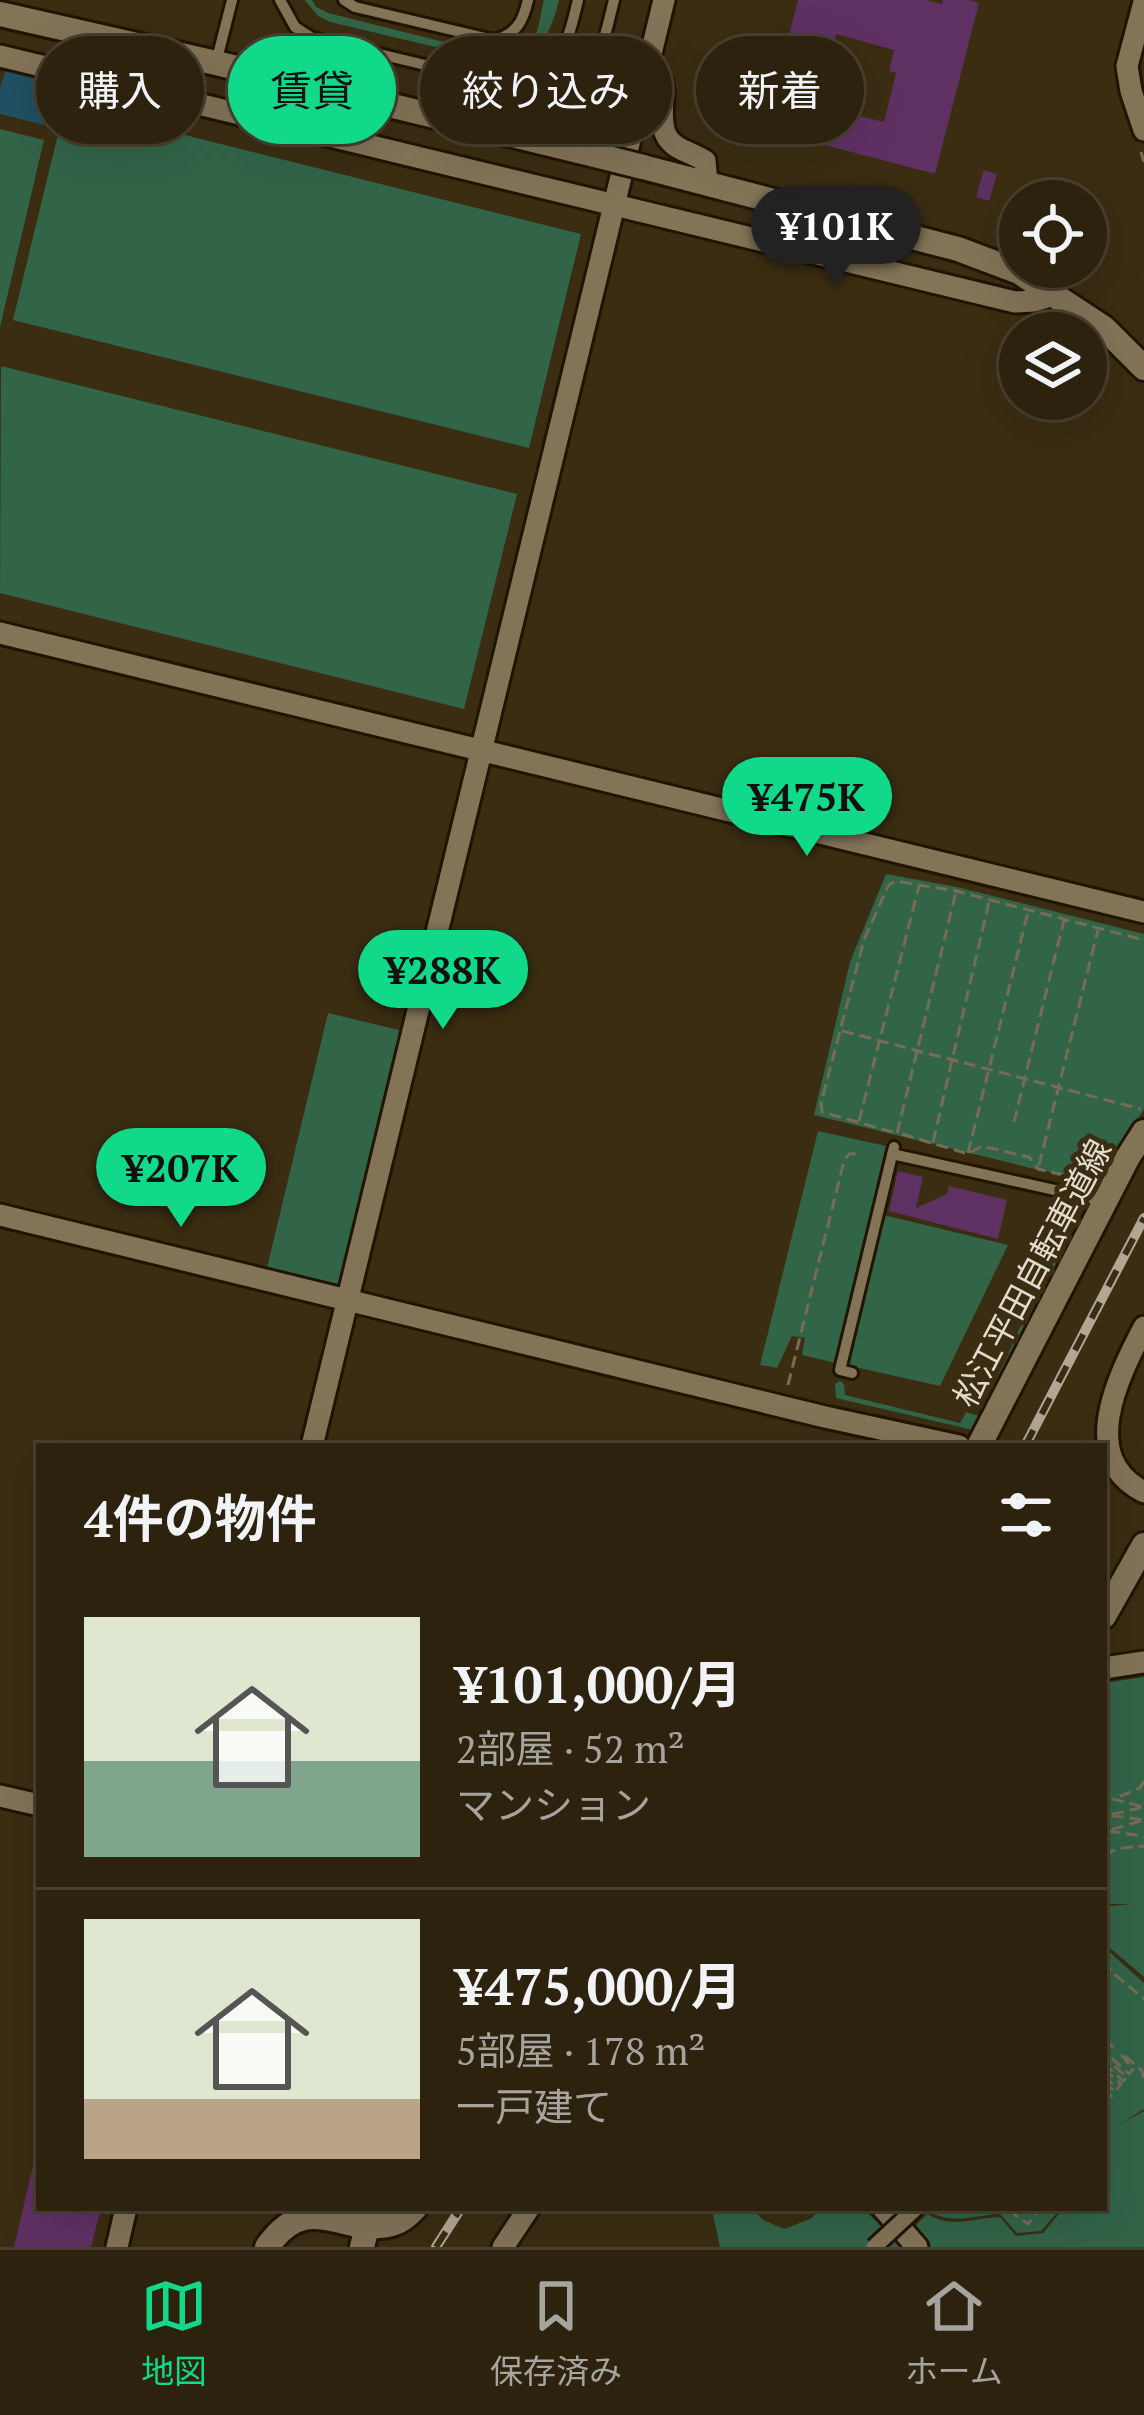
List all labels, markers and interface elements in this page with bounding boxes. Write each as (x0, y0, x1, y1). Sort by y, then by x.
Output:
chip: 購入 (36, 36, 204, 144)
chip: 賃貸 (228, 36, 396, 144)
chip: 絞り込み (420, 36, 672, 144)
chip: 新着 (696, 36, 864, 144)
map controls (999, 180, 1107, 420)
button: locate (999, 180, 1107, 288)
pin: ¥101K (752, 186, 920, 288)
text: ¥101K (778, 199, 894, 251)
button: layers (999, 312, 1107, 420)
pin: ¥475K (723, 757, 891, 859)
text: ¥475K (749, 770, 865, 822)
pin: ¥288K (359, 930, 527, 1032)
text: ¥288K (385, 943, 501, 995)
pin: ¥207K (97, 1128, 265, 1230)
street label: 松江平田自転車道線 (943, 1132, 1120, 1414)
text: ¥207K (123, 1141, 239, 1193)
icon: filters (993, 1482, 1059, 1548)
text: 4件の物件 (84, 1484, 317, 1552)
text: ¥101,000/月 (456, 1650, 742, 1718)
icon: home (180, 1665, 324, 1809)
text: 2部屋 · 52 m² (456, 1722, 685, 1774)
text: マンション (456, 1778, 651, 1830)
text: ¥475,000/月 (456, 1952, 742, 2020)
icon: home (180, 1967, 324, 2111)
text: 5部屋 · 178 m² (456, 2024, 705, 2076)
text: 一戸建て (456, 2080, 612, 2132)
tab: 地図 (141, 2273, 207, 2393)
tab: 保存済み (490, 2273, 622, 2393)
tab: ホーム (905, 2273, 1003, 2393)

